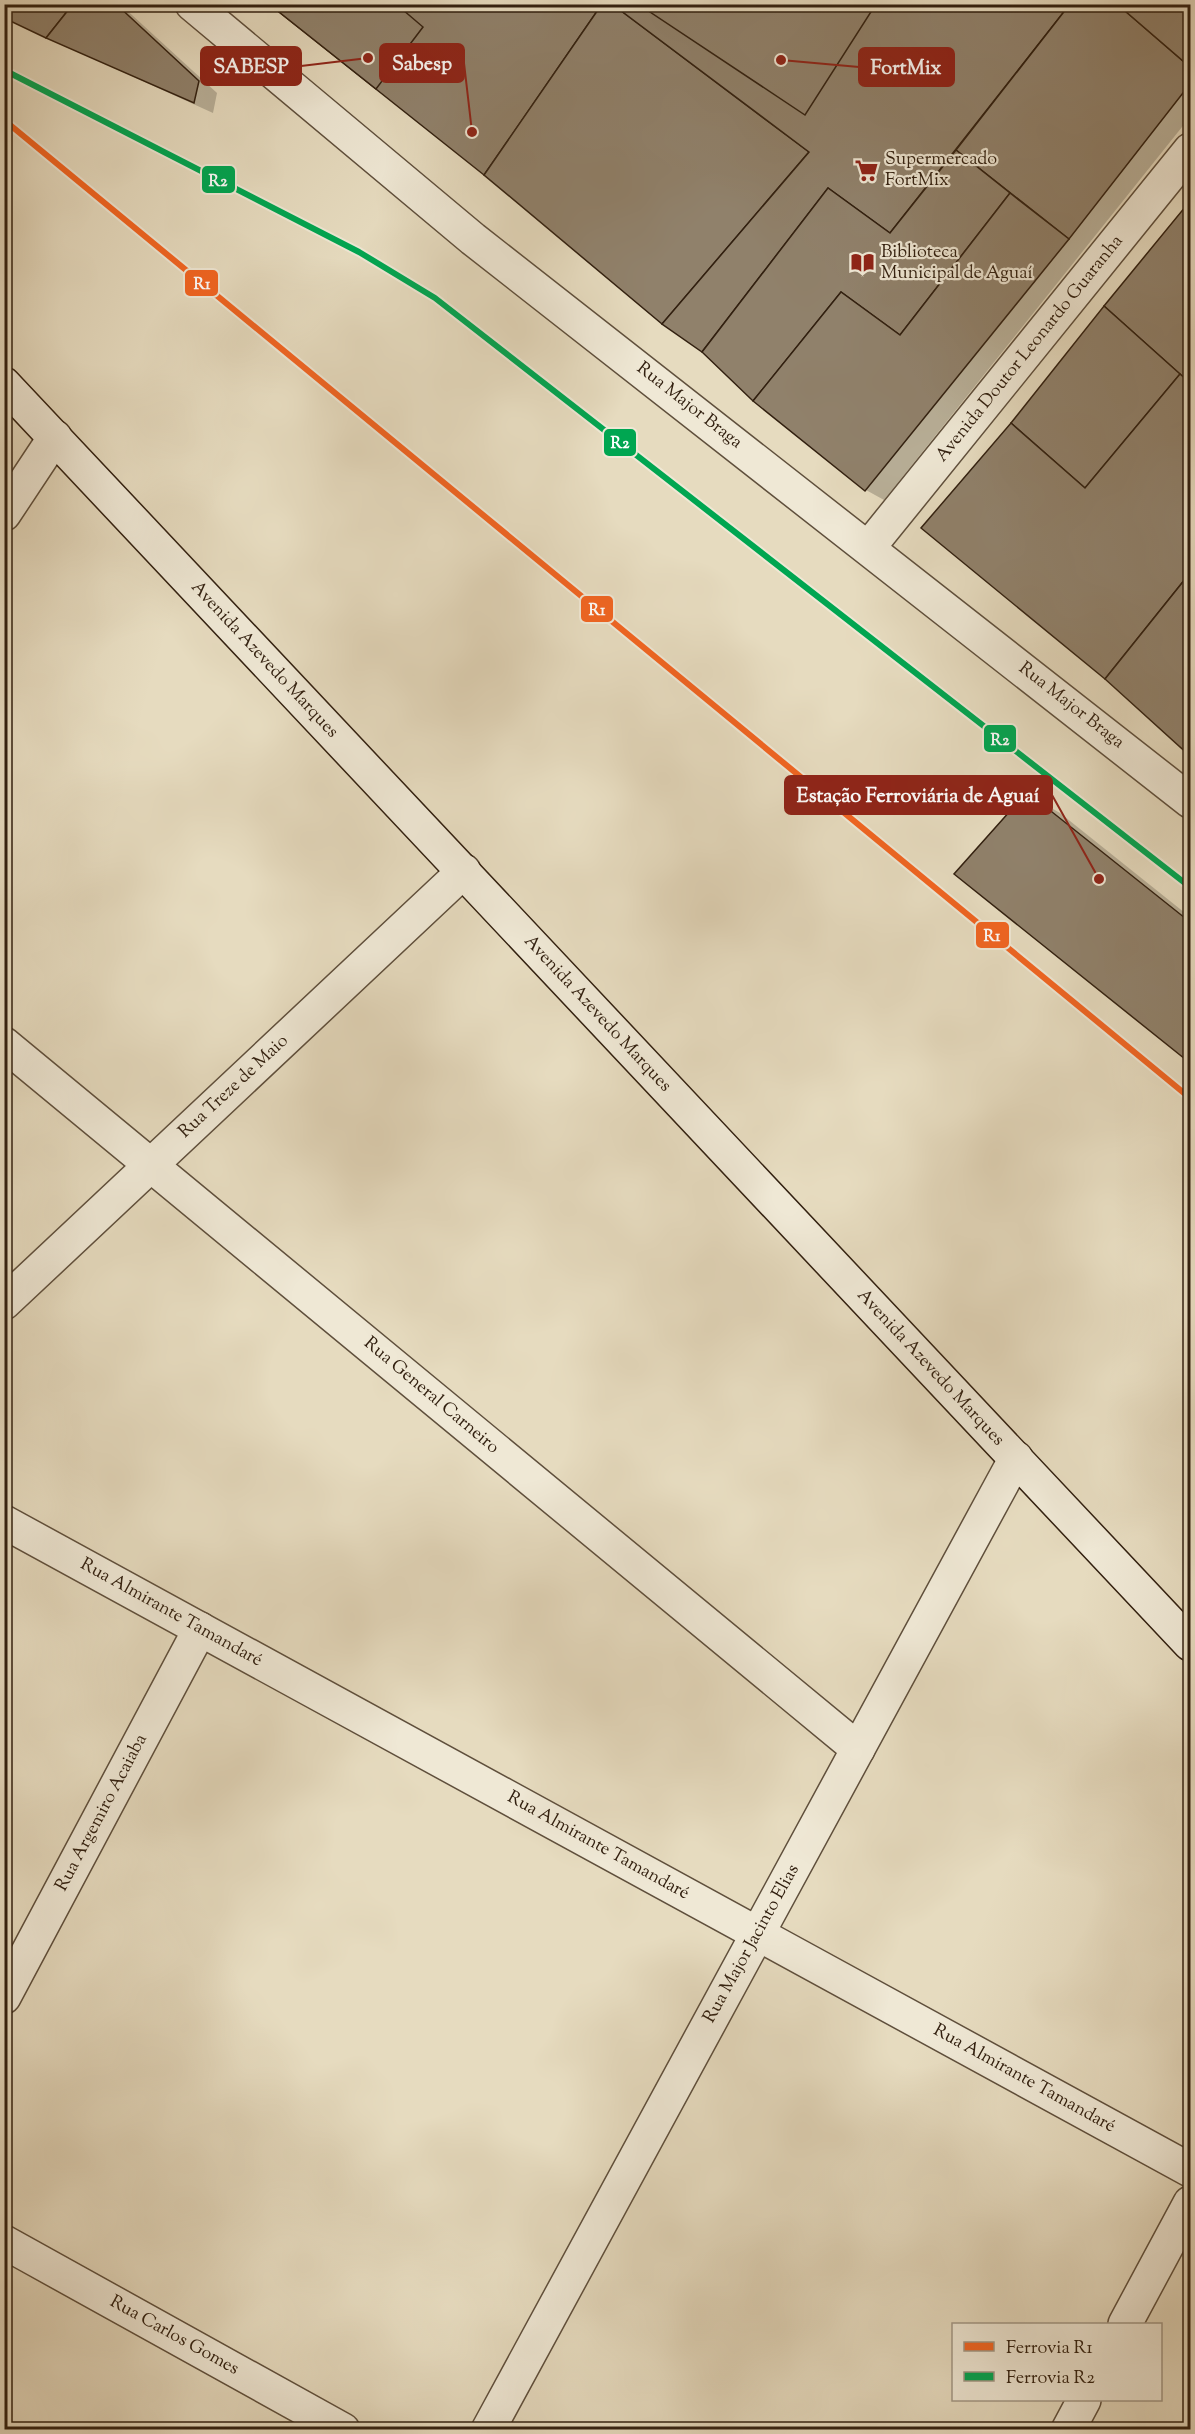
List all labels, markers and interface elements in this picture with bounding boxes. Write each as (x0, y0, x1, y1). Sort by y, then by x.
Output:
callout: Sabesp (380, 44, 464, 82)
callout: SABESP (201, 47, 301, 85)
callout: FortMix (859, 48, 954, 86)
text: Sabesp (392, 51, 452, 80)
text: SABESP (213, 54, 289, 83)
text: FortMix (870, 55, 942, 84)
place label: Supermercado FortMix (885, 147, 997, 194)
supermarket icon: Supermercado FortMix (854, 157, 880, 183)
line badge: R2 (201, 165, 236, 194)
text: R2 (209, 171, 228, 194)
street label: Avenida Doutor Leonardo Guaranha (930, 230, 1130, 468)
place label: Biblioteca Municipal de Aguaí (881, 240, 1033, 287)
library icon: Biblioteca Municipal de Aguaí (850, 250, 876, 276)
line badge: R1 (184, 269, 219, 297)
text: R1 (194, 274, 211, 297)
street label: Rua Major Braga (630, 356, 748, 456)
line badge: R2 (603, 428, 637, 457)
text: R2 (611, 433, 630, 456)
street label: Avenida Azevedo Marques (184, 576, 344, 744)
line badge: R1 (580, 595, 614, 623)
text: R1 (589, 600, 606, 623)
street label: Rua Major Braga (1012, 656, 1130, 756)
line badge: R2 (983, 724, 1017, 753)
text: R2 (991, 730, 1010, 753)
callout: Estação Ferroviária de Aguaí (785, 776, 1052, 814)
text: Estação Ferroviária de Aguaí (797, 783, 1040, 812)
line badge: R1 (975, 921, 1010, 949)
text: R1 (984, 926, 1001, 949)
street label: Avenida Azevedo Marques (517, 930, 677, 1098)
street label: Rua Treze de Maio (173, 1029, 295, 1145)
street label: Avenida Azevedo Marques (850, 1284, 1010, 1452)
street label: Rua General Carneiro (357, 1331, 505, 1461)
street label: Rua Almirante Tamandaré (75, 1552, 267, 1674)
street label: Rua Argemiro Acaiaba (49, 1730, 155, 1896)
street label: Rua Almirante Tamandaré (502, 1785, 694, 1907)
street label: Rua Major Jacinto Elias (697, 1860, 807, 2028)
street label: Rua Almirante Tamandaré (928, 2018, 1120, 2140)
street label: Rua Carlos Gomes (105, 2290, 243, 2382)
legend (952, 2323, 1162, 2401)
text: Ferrovia R1 (1006, 2336, 1093, 2362)
text: Ferrovia R2 (1006, 2366, 1095, 2392)

